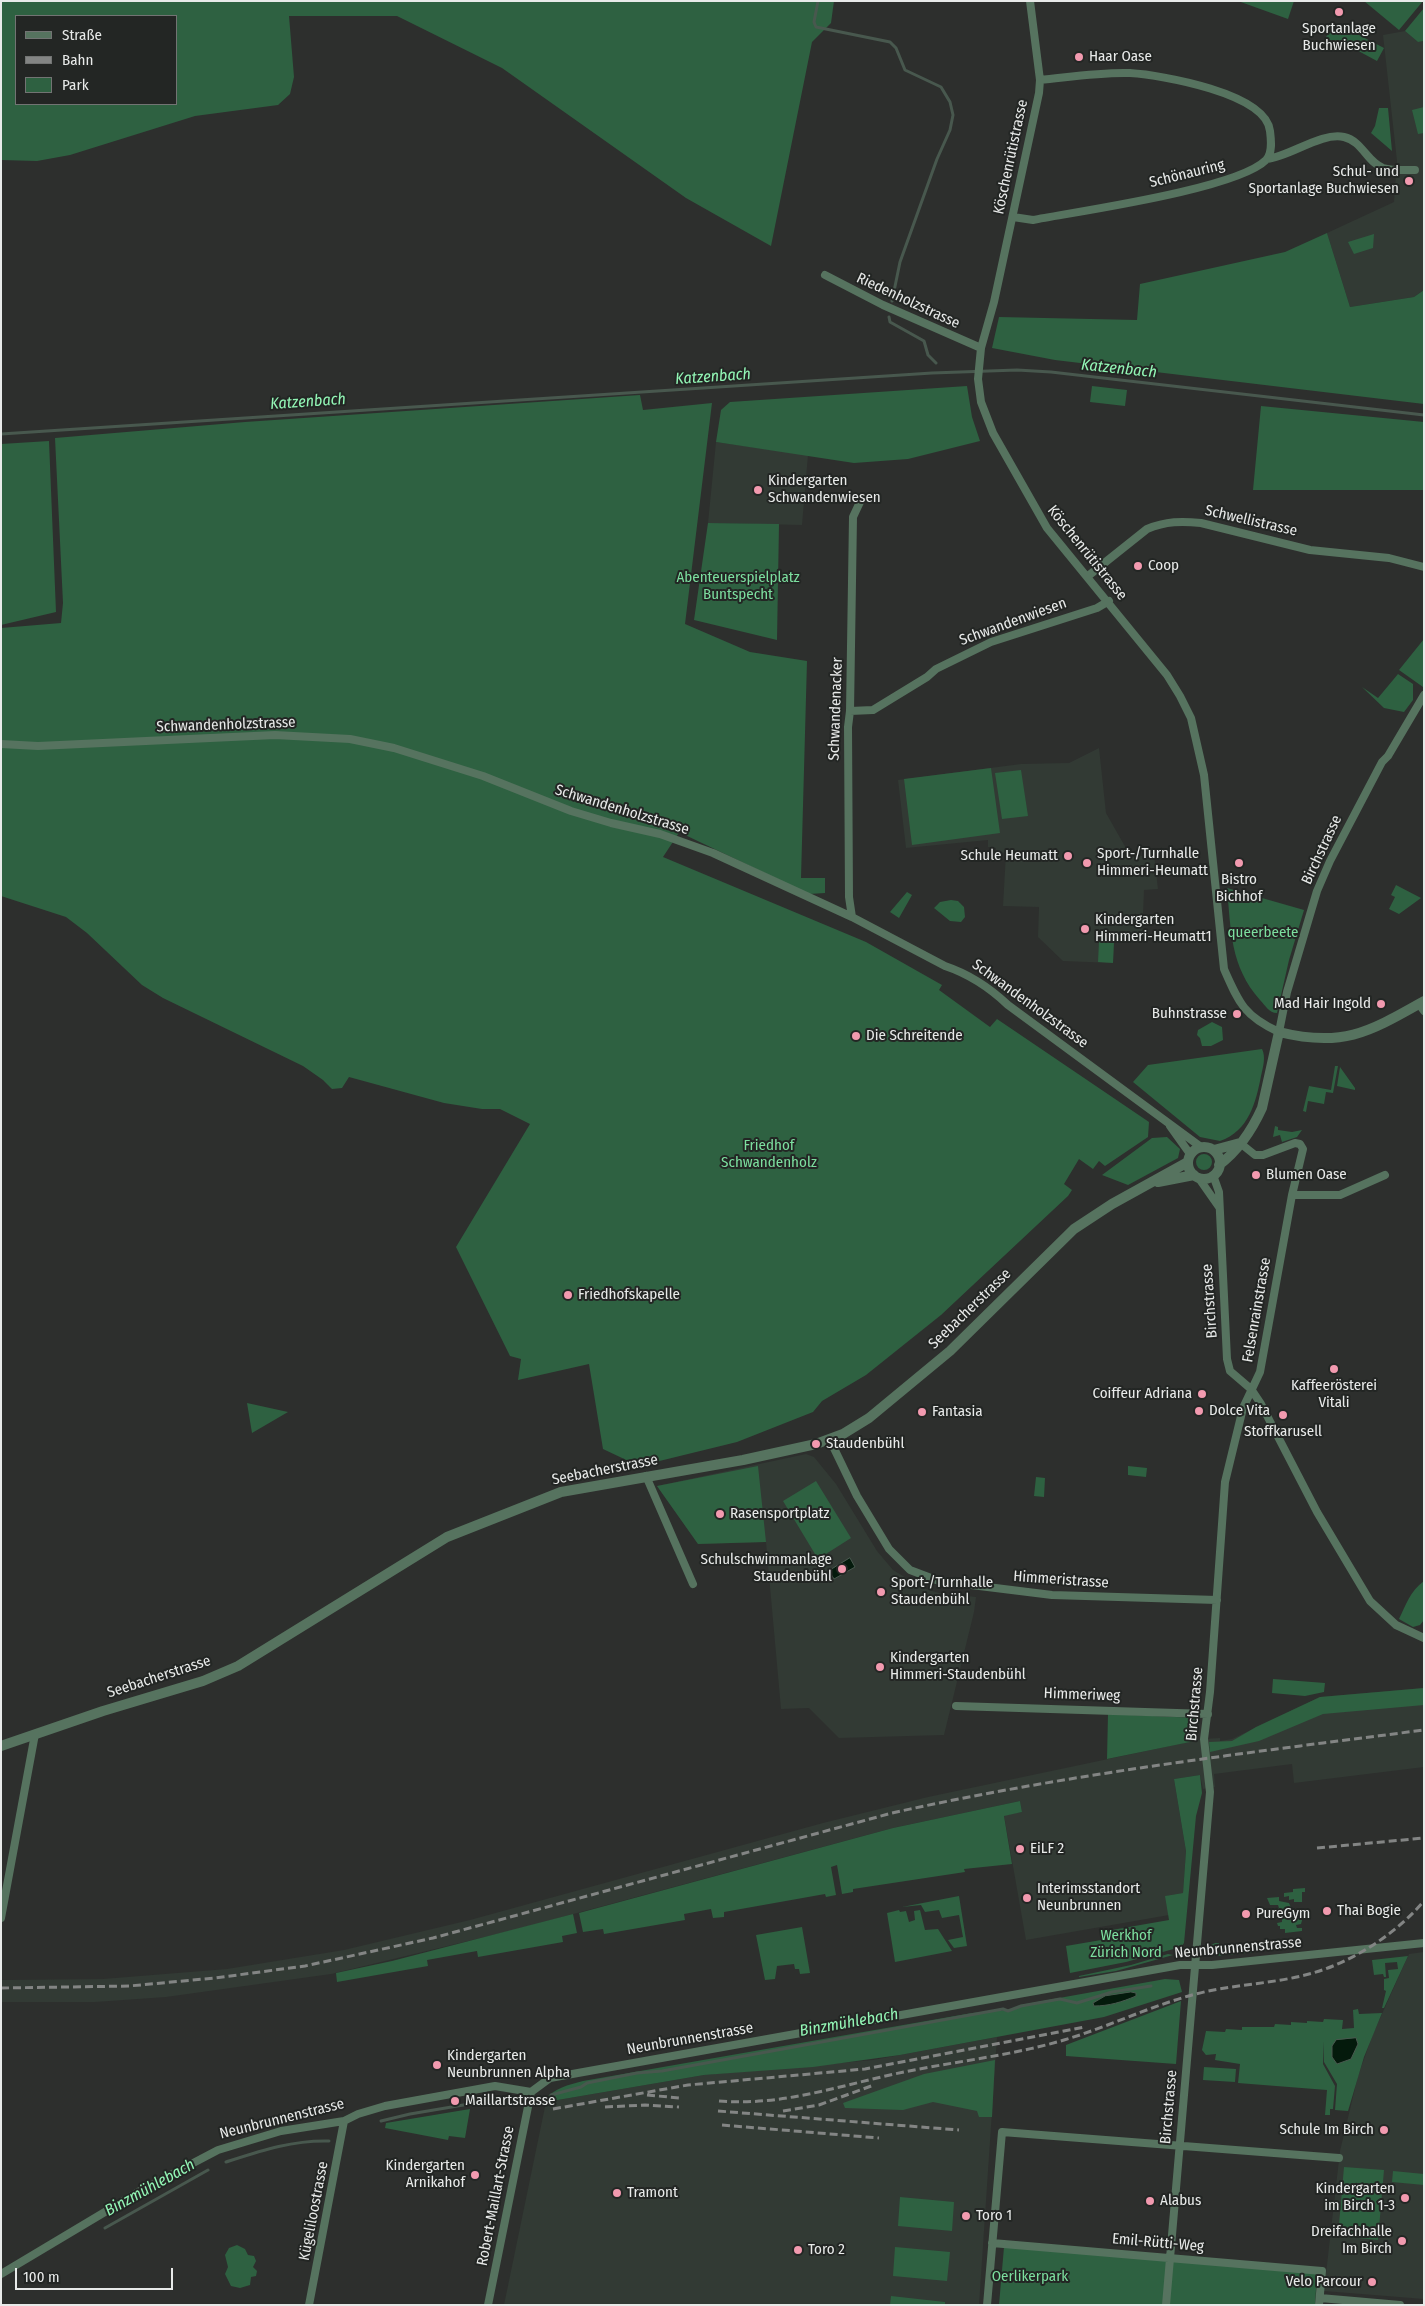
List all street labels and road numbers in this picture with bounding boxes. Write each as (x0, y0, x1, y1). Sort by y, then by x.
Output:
street label: Köschenrütistrasse (990, 98, 1032, 216)
street label: Schönauring (1148, 156, 1226, 192)
street label: Riedenholzstrasse (853, 269, 963, 333)
street label: Köschenrütistrasse (1043, 502, 1131, 604)
street label: Schwellistrasse (1203, 502, 1299, 540)
street label: Schwandenwiesen (957, 594, 1069, 650)
street label: Schwandenacker (825, 657, 847, 761)
street label: Schwandenholzstrasse (156, 714, 296, 736)
street label: Schwandenholzstrasse (553, 781, 691, 839)
street label: Birchstrasse (1298, 812, 1346, 888)
street label: Schwandenholzstrasse (968, 956, 1092, 1052)
street label: Felsenrainstrasse (1239, 1256, 1275, 1364)
street label: Birchstrasse (1198, 1263, 1222, 1339)
street label: Seebacherstrasse (925, 1265, 1015, 1353)
street label: Seebacherstrasse (550, 1451, 660, 1489)
street label: Himmeristrasse (1013, 1568, 1109, 1592)
street label: Seebacherstrasse (105, 1652, 213, 1702)
street label: Birchstrasse (1183, 1666, 1207, 1742)
street label: Himmeriweg (1043, 1685, 1121, 1705)
street label: Neunbrunnenstrasse (1174, 1933, 1302, 1963)
street label: Neunbrunnenstrasse (625, 2019, 755, 2059)
street label: Birchstrasse (1157, 2069, 1181, 2145)
street label: Neunbrunnenstrasse (218, 2095, 346, 2143)
street label: Robert-Maillart-Strasse (474, 2124, 518, 2268)
street label: Kügeliloostrasse (296, 2160, 332, 2262)
street label: Emil-Rütti-Weg (1111, 2230, 1205, 2256)

